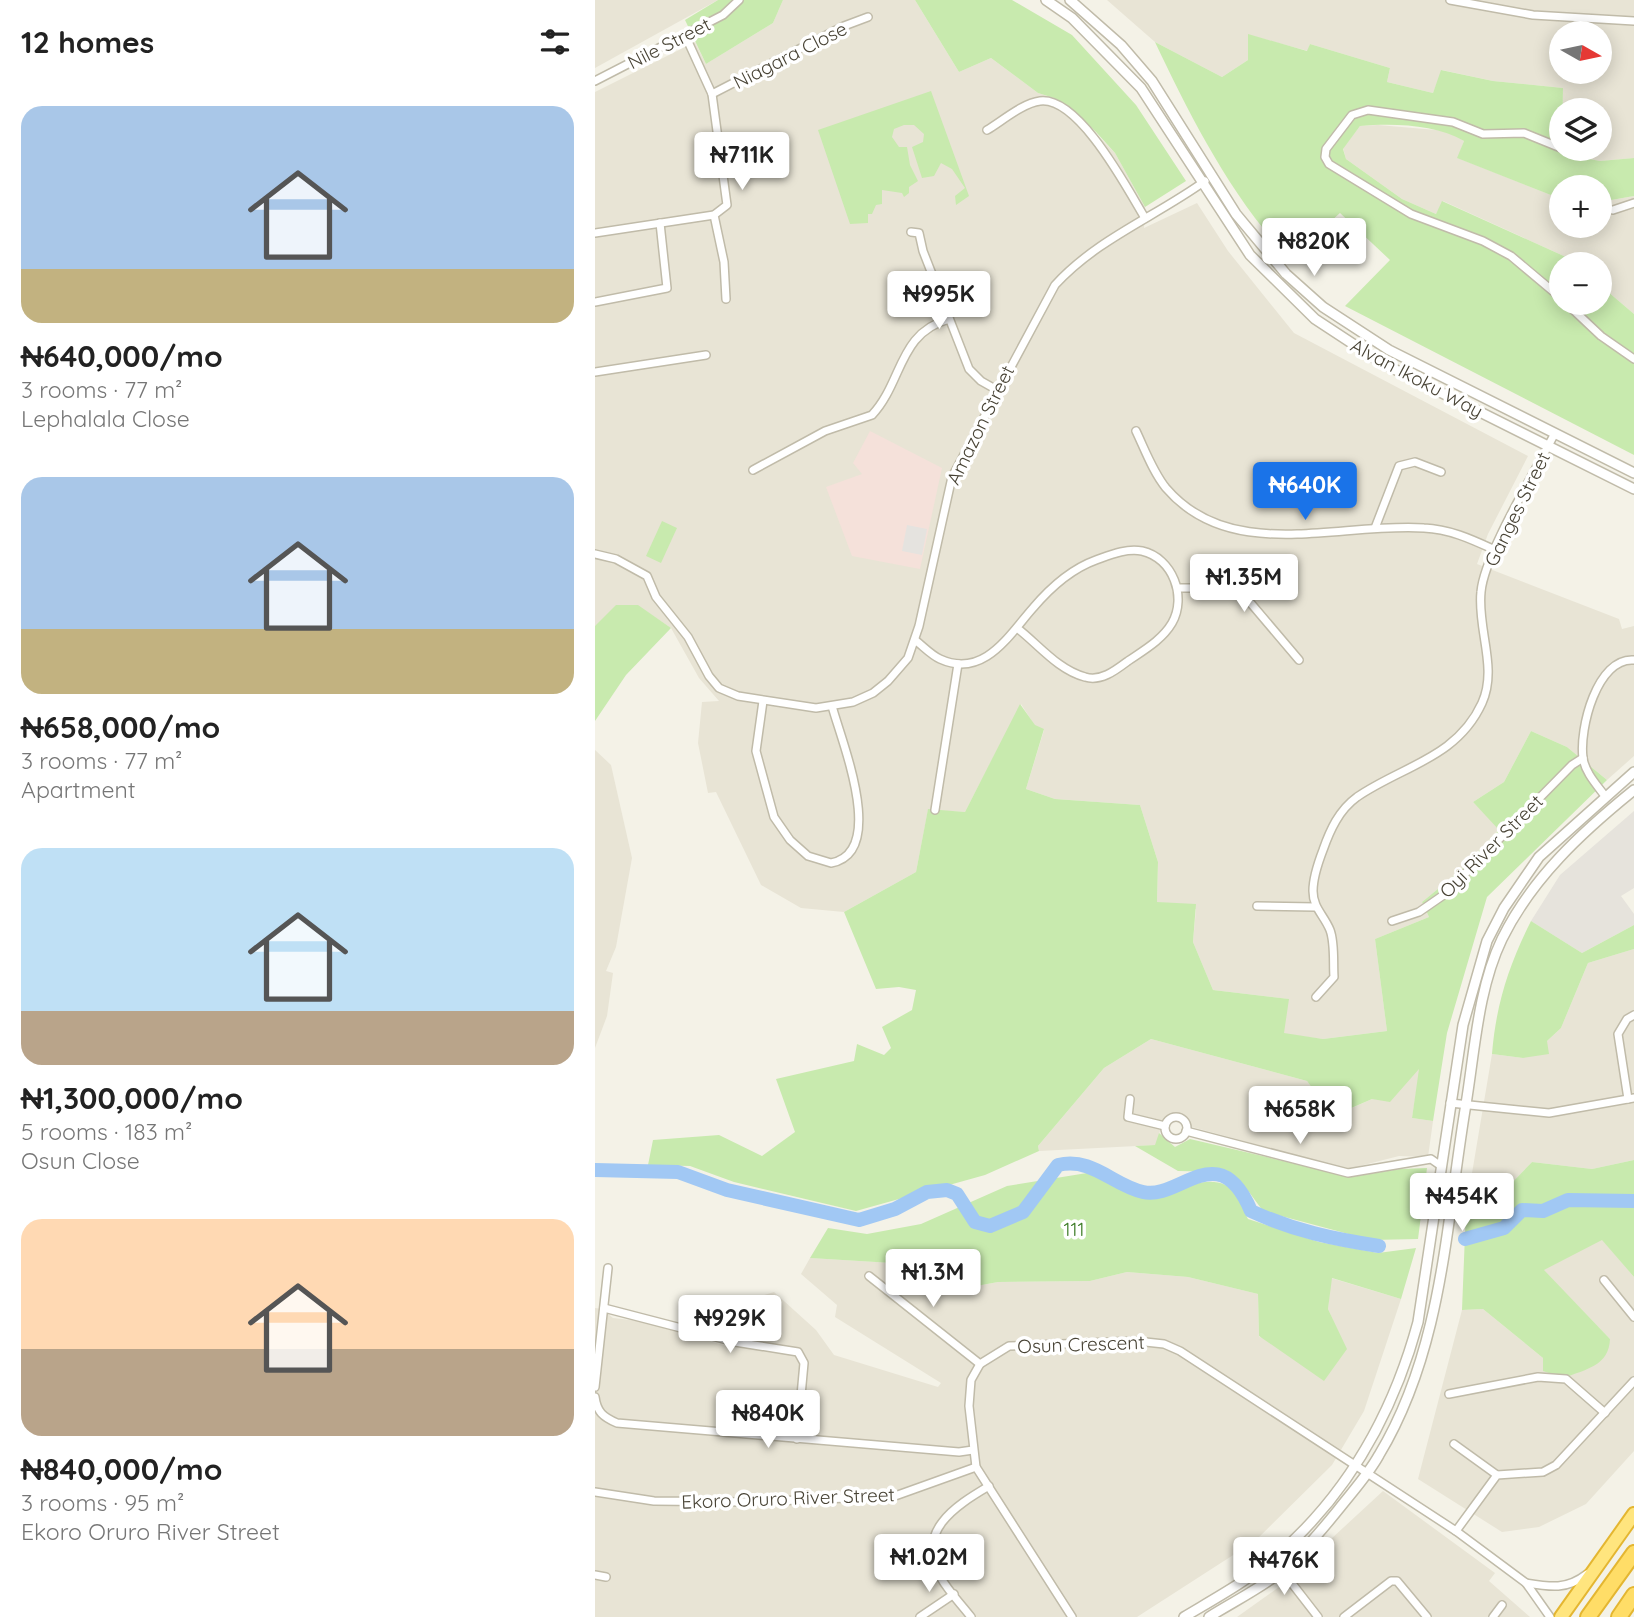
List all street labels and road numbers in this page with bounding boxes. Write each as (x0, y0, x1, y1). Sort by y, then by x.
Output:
street label: Nile Street (623, 12, 715, 74)
street label: Niagara Close (729, 16, 851, 94)
street label: Alvan Ikoku Way (1347, 333, 1487, 423)
street label: Amazon Street (941, 361, 1019, 489)
street label: Ganges Street (1479, 448, 1555, 570)
street label: Oyi River Street (1434, 789, 1548, 903)
street label: Osun Crescent (1017, 1330, 1145, 1358)
street label: Ekoro Oruro River Street (681, 1482, 895, 1514)

